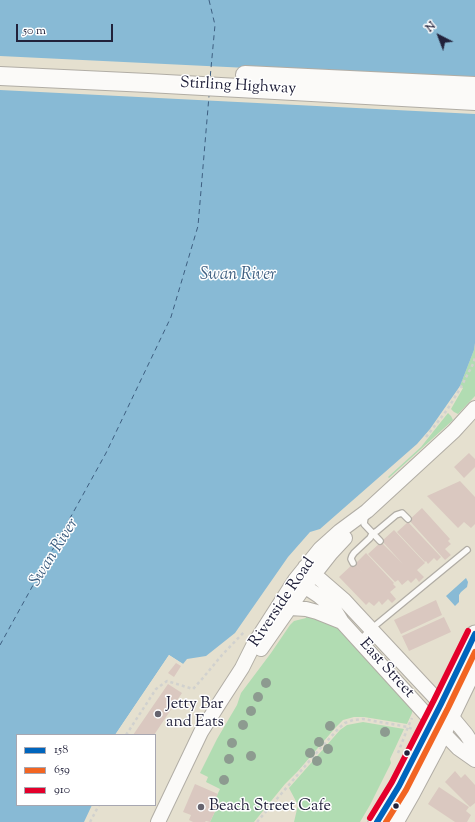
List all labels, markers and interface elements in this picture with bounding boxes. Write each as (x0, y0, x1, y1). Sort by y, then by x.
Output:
scale bar (18, 16, 115, 42)
north arrow (419, 16, 459, 56)
text: N (422, 18, 440, 36)
text: 50 m (23, 22, 46, 40)
street label: Stirling Highway (179, 74, 297, 100)
water label: Swan River (200, 266, 276, 286)
water label: Swan River (26, 515, 84, 591)
street label: Riverside Road (246, 555, 320, 651)
street label: East Street (354, 635, 418, 703)
place label: Jetty Bar and Eats (166, 695, 224, 733)
marker: Jetty Bar and Eats (153, 709, 163, 719)
legend (16, 734, 156, 806)
text: 158 (54, 741, 68, 759)
unlabelled marker (402, 748, 412, 758)
text: 659 (54, 761, 70, 779)
text: 910 (54, 781, 70, 799)
place label: Beach Street Cafe (209, 797, 331, 817)
unlabelled marker (391, 801, 401, 811)
marker: Beach Street Cafe (196, 802, 206, 812)

